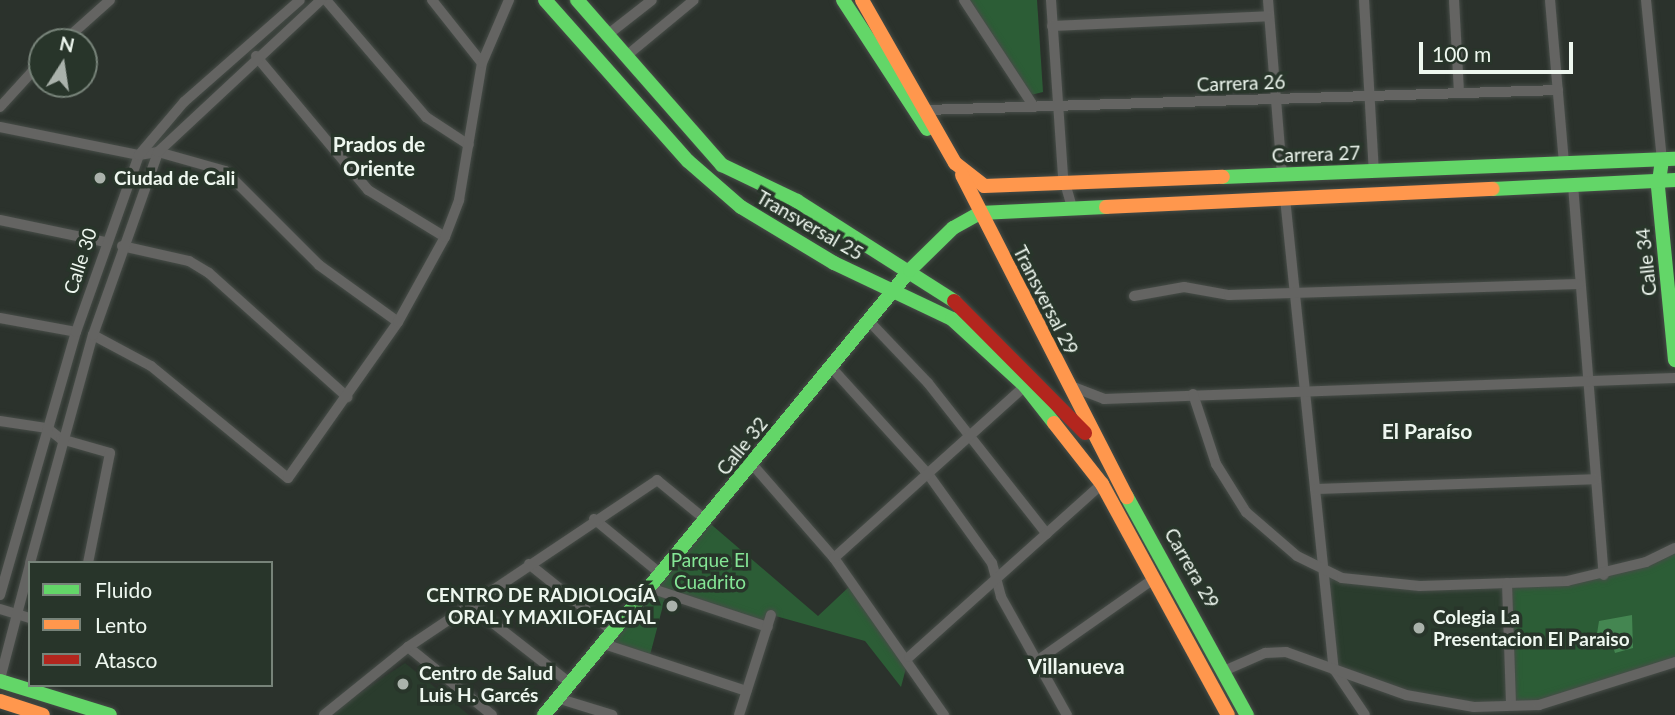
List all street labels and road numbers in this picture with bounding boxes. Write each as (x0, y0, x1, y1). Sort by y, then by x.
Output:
street label: Carrera 26 (1196, 70, 1286, 96)
street label: Carrera 27 (1271, 141, 1361, 167)
street label: Transversal 25 (753, 185, 867, 265)
street label: Calle 30 (59, 225, 101, 297)
street label: Calle 34 (1631, 227, 1661, 297)
street label: Transversal 29 (1009, 242, 1083, 358)
street label: Calle 32 (712, 412, 772, 480)
street label: Carrera 29 (1160, 524, 1224, 612)

